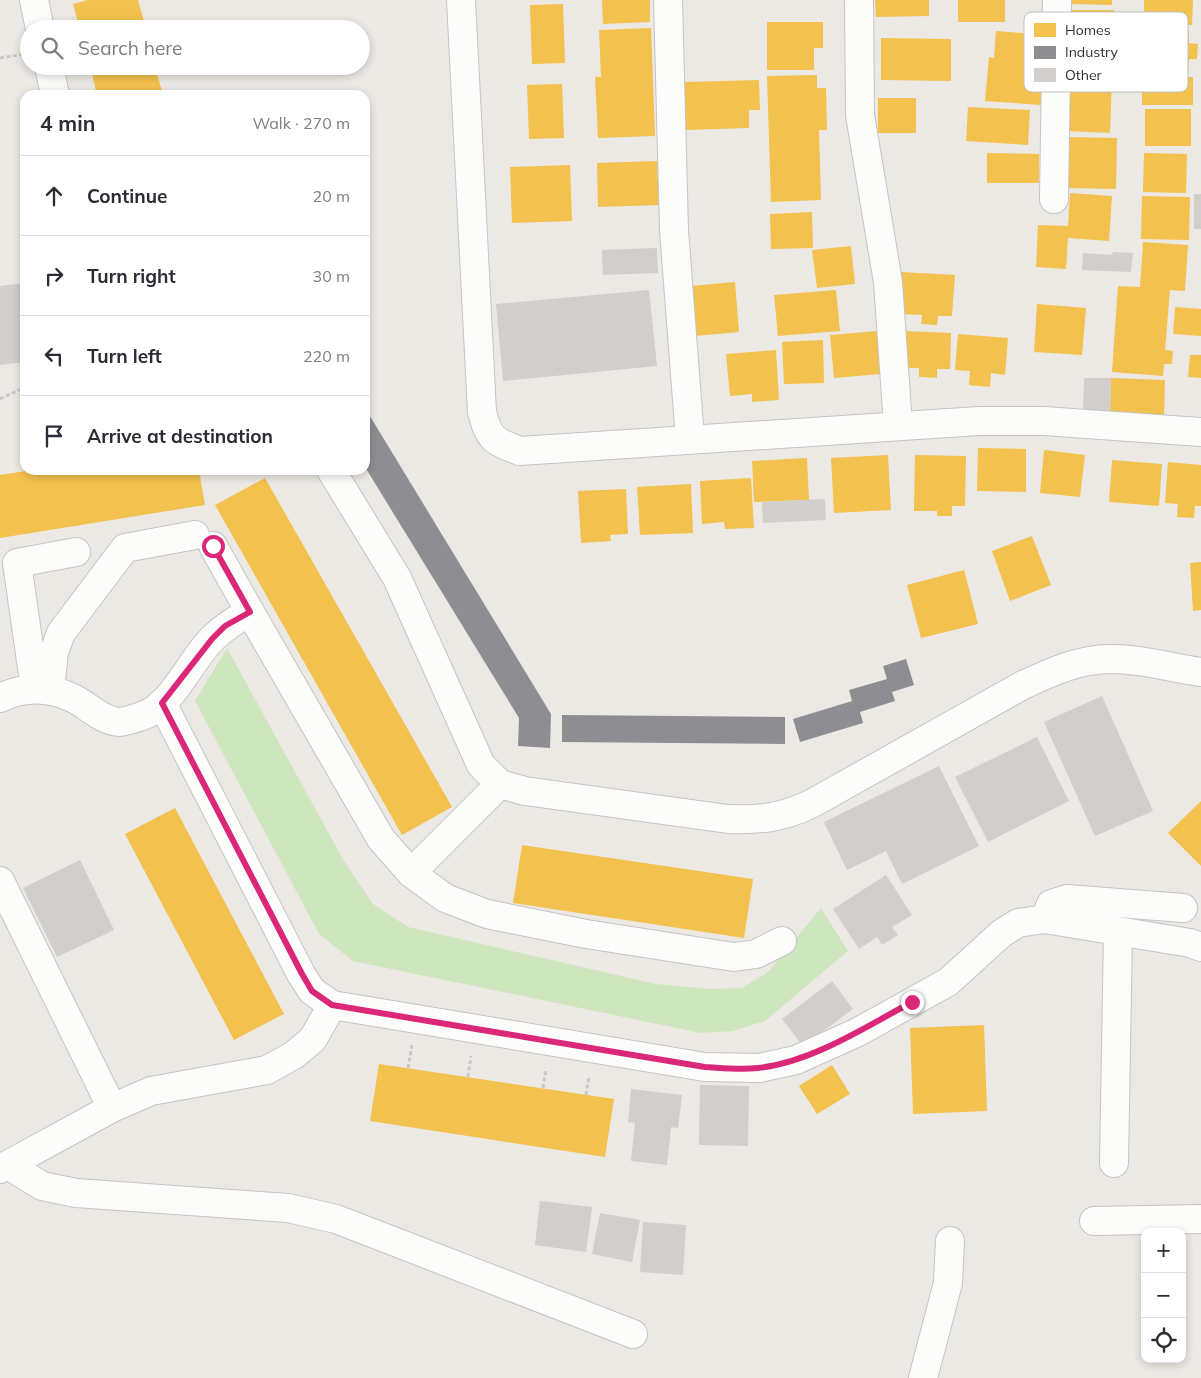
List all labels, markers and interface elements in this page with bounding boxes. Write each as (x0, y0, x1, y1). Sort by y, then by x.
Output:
legend (1024, 12, 1188, 92)
search box (20, 20, 370, 75)
text: Homes (1065, 21, 1111, 39)
icon: search (38, 34, 66, 62)
text: Search here (78, 36, 182, 60)
text: Industry (1065, 43, 1119, 61)
text: Other (1065, 66, 1103, 84)
text: 4 min (40, 110, 95, 136)
text: Walk · 270 m (252, 113, 350, 133)
icon: ahead (40, 182, 68, 210)
text: Continue (87, 184, 167, 208)
text: 20 m (313, 186, 350, 206)
icon: right (40, 262, 68, 290)
text: Turn right (87, 264, 176, 288)
text: 30 m (313, 266, 350, 286)
icon: left (40, 342, 68, 370)
text: Turn left (87, 344, 162, 368)
text: 220 m (303, 346, 350, 366)
icon: arrive (40, 422, 68, 450)
text: Arrive at destination (87, 424, 273, 448)
route start (202, 535, 225, 558)
route end (901, 991, 924, 1014)
map controls (1141, 1228, 1186, 1363)
button: + (1141, 1228, 1186, 1273)
button: − (1141, 1273, 1186, 1318)
button: locate (1141, 1318, 1186, 1363)

